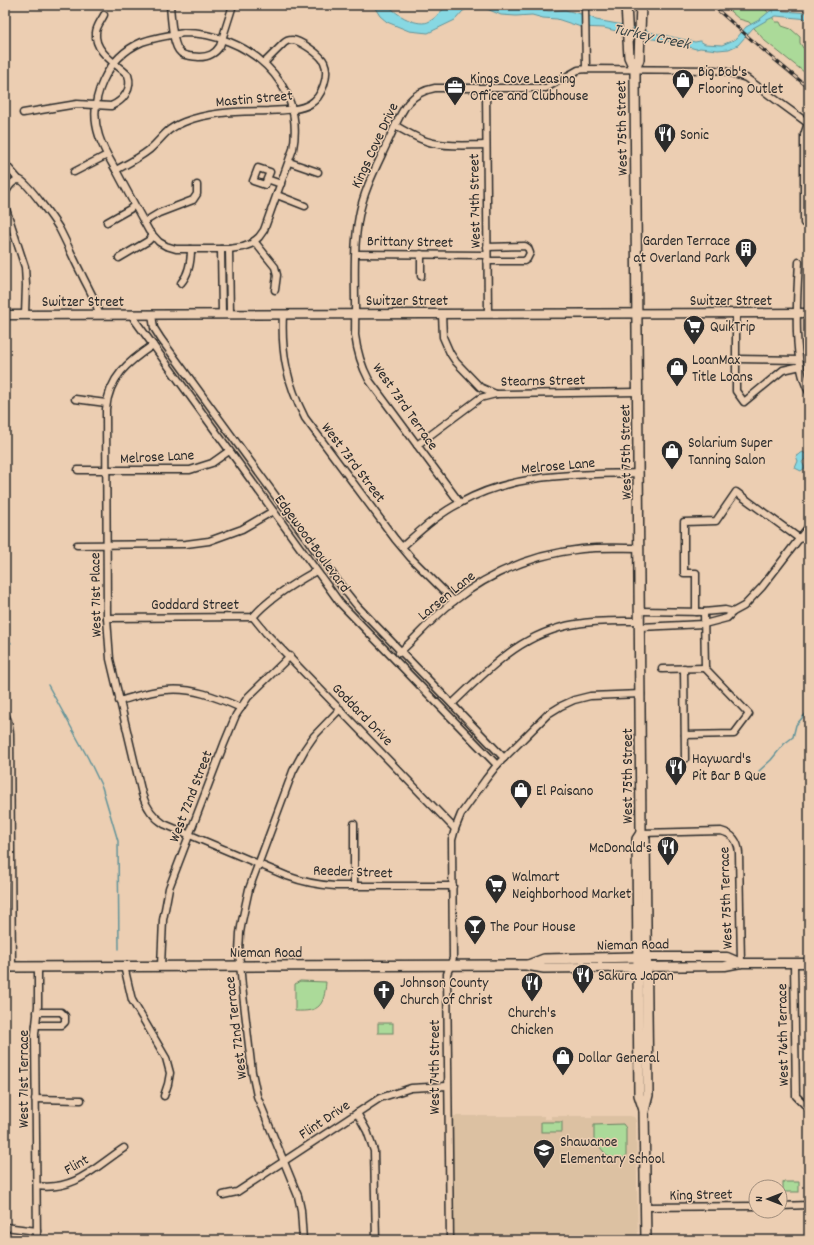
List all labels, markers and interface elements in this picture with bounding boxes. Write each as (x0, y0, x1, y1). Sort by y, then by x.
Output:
water label: Turkey Creek (611, 18, 693, 57)
place label: Big Bob's Flooring Outlet (698, 62, 784, 101)
shop icon: Big Bob's Flooring Outlet (670, 67, 696, 100)
place label: Kings Cove Leasing Office and Clubhouse (470, 69, 589, 108)
office icon: Kings Cove Leasing Office and Clubhouse (442, 74, 468, 107)
street label: West 75th Street (611, 80, 635, 176)
street label: Mastin Street (215, 86, 294, 114)
street label: Kings Cove Drive (346, 99, 405, 192)
restaurant icon: Sonic (652, 121, 678, 154)
place label: Sonic (680, 125, 709, 147)
street label: West 74th Street (464, 153, 488, 249)
street label: Brittany Street (367, 231, 454, 255)
place label: Garden Terrace at Overland Park (633, 231, 730, 270)
building icon: Garden Terrace at Overland Park (733, 236, 759, 269)
street label: Switzer Street (366, 291, 449, 313)
street label: Switzer Street (690, 291, 773, 313)
street label: Switzer Street (42, 292, 125, 314)
supermarket icon: QuikTrip (681, 313, 707, 346)
place label: QuikTrip (710, 317, 755, 339)
place label: LoanMax Title Loans (692, 350, 753, 389)
shop icon: LoanMax Title Loans (664, 355, 690, 388)
street label: West 73rd Terrace (366, 359, 443, 456)
street label: Stearns Street (501, 370, 586, 394)
street label: West 75th Street (615, 404, 639, 500)
street label: West 73rd Street (315, 418, 390, 508)
place label: Solarium Super Tanning Salon (688, 433, 773, 472)
shop icon: Solarium Super Tanning Salon (659, 438, 685, 471)
street label: Melrose Lane (119, 445, 195, 471)
street label: Melrose Lane (520, 453, 597, 481)
street label: Edgewood Boulevard (268, 490, 355, 598)
street label: West 71st Place (85, 552, 109, 638)
street label: Larsen Lane (414, 566, 481, 627)
street label: Goddard Street (151, 595, 239, 617)
street label: Goddard Drive (326, 679, 398, 752)
street label: West 75th Street (618, 728, 640, 824)
street label: West 72nd Street (164, 747, 220, 846)
place label: Hayward's Pit Bar B Que (692, 749, 766, 788)
restaurant icon: Hayward's Pit Bar B Que (663, 754, 689, 787)
shop icon: El Paisano (508, 777, 534, 810)
place label: El Paisano (536, 781, 594, 803)
restaurant icon: McDonald's (655, 834, 681, 867)
place label: McDonald's (589, 838, 652, 860)
street label: West 75th Terrace (714, 846, 740, 949)
street label: Reeder Street (313, 861, 394, 885)
place label: Walmart Neighborhood Market (512, 867, 632, 906)
supermarket icon: Walmart Neighborhood Market (483, 872, 509, 905)
bar icon: The Pour House (462, 913, 488, 946)
place label: The Pour House (490, 917, 576, 939)
street label: Nieman Road (597, 934, 669, 958)
street label: Nieman Road (230, 943, 302, 965)
restaurant icon: Sakura Japan (570, 962, 596, 995)
place label: Sakura Japan (598, 966, 674, 988)
restaurant icon: Church's Chicken (519, 970, 545, 1003)
place label: Johnson County Church of Christ (400, 973, 493, 1012)
street label: West 72nd Terrace (220, 975, 254, 1081)
church icon: Johnson County Church of Christ (371, 978, 397, 1011)
street label: West 76th Terrace (772, 983, 796, 1087)
place label: Church's Chicken (508, 1003, 556, 1042)
street label: West 74th Street (425, 1019, 447, 1114)
street label: West 71st Terrace (14, 1030, 36, 1128)
shop icon: Dollar General (550, 1044, 576, 1077)
place label: Dollar General (578, 1048, 660, 1070)
street label: Flint Drive (295, 1095, 356, 1146)
place label: Shawanoe Elementary School (560, 1132, 665, 1171)
school or university icon: Shawanoe Elementary School (531, 1137, 557, 1170)
street label: Flint (60, 1150, 94, 1182)
north arrow (748, 1179, 788, 1219)
street label: King Street (669, 1184, 733, 1208)
text: N (752, 1196, 768, 1202)

